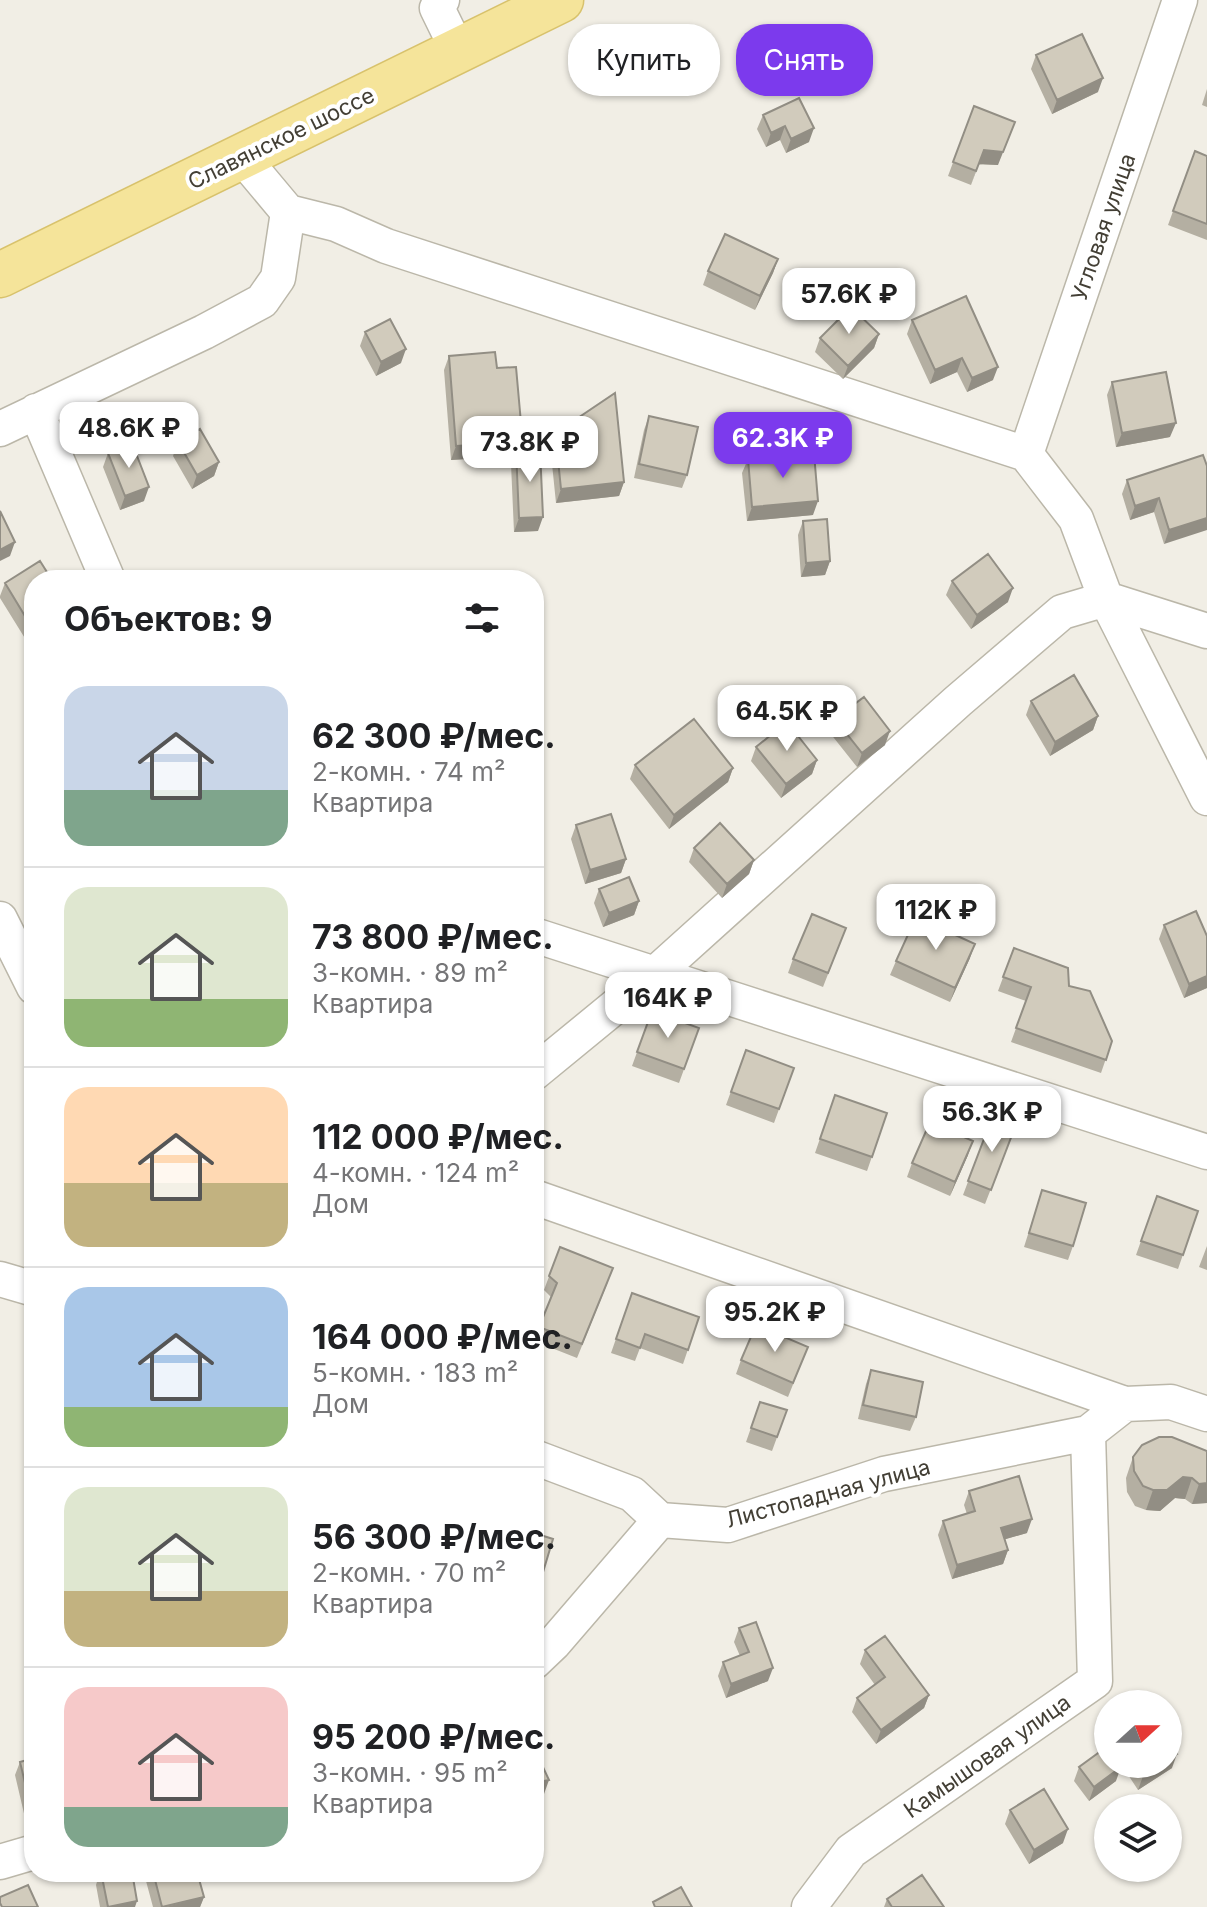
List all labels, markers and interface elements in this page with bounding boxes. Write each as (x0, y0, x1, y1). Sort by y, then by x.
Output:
chip: Купить (568, 24, 720, 96)
chip: Снять (736, 24, 873, 96)
street label: Славянское шоссе (184, 82, 378, 194)
street label: Угловая улица (1066, 150, 1140, 304)
pin: 57.6K ₽ (775, 268, 923, 336)
text: 57.6K ₽ (800, 278, 898, 309)
pin: 48.6K ₽ (55, 402, 203, 470)
text: 48.6K ₽ (78, 412, 180, 443)
pin: 62.3K ₽ (709, 412, 857, 480)
pin: 73.8K ₽ (456, 416, 604, 484)
text: 62.3K ₽ (732, 422, 834, 453)
text: 73.8K ₽ (480, 426, 580, 457)
icon: filters (460, 596, 504, 640)
text: Объектов: 9 (64, 598, 273, 639)
pin: 64.5K ₽ (713, 685, 861, 753)
text: 64.5K ₽ (736, 695, 838, 726)
text: 62 300 ₽/мес. (312, 715, 556, 756)
icon: home (128, 718, 224, 814)
text: 2-комн. · 74 m² (312, 756, 506, 787)
text: Квартира (312, 787, 433, 818)
pin: 112K ₽ (871, 884, 1001, 952)
text: 112K ₽ (895, 894, 977, 925)
text: 73 800 ₽/мес. (312, 916, 554, 957)
icon: home (128, 919, 224, 1015)
text: 3-комн. · 89 m² (312, 957, 508, 988)
pin: 164K ₽ (603, 972, 733, 1040)
text: 164K ₽ (623, 982, 713, 1013)
text: Квартира (312, 988, 433, 1019)
pin: 56.3K ₽ (918, 1086, 1066, 1154)
text: 56.3K ₽ (941, 1096, 1043, 1127)
text: 112 000 ₽/мес. (312, 1116, 564, 1157)
icon: home (128, 1119, 224, 1215)
text: 4-комн. · 124 m² (312, 1157, 519, 1188)
text: Дом (312, 1188, 369, 1219)
pin: 95.2K ₽ (701, 1286, 849, 1354)
text: 95.2K ₽ (724, 1296, 826, 1327)
text: 164 000 ₽/мес. (312, 1316, 573, 1357)
icon: home (128, 1319, 224, 1415)
text: 5-комн. · 183 m² (312, 1357, 518, 1388)
text: Дом (312, 1388, 369, 1419)
street label: Листопадная улица (723, 1453, 933, 1533)
text: 56 300 ₽/мес. (312, 1516, 556, 1557)
icon: home (128, 1519, 224, 1615)
text: 2-комн. · 70 m² (312, 1557, 506, 1588)
text: Квартира (312, 1588, 433, 1619)
street label: Камышовая улица (899, 1689, 1075, 1823)
north arrow (1094, 1690, 1182, 1778)
map controls (1094, 1690, 1182, 1882)
text: 95 200 ₽/мес. (312, 1716, 555, 1757)
icon: home (128, 1719, 224, 1815)
text: 3-комн. · 95 m² (312, 1757, 508, 1788)
text: Квартира (312, 1788, 433, 1819)
button: layers (1094, 1794, 1182, 1882)

